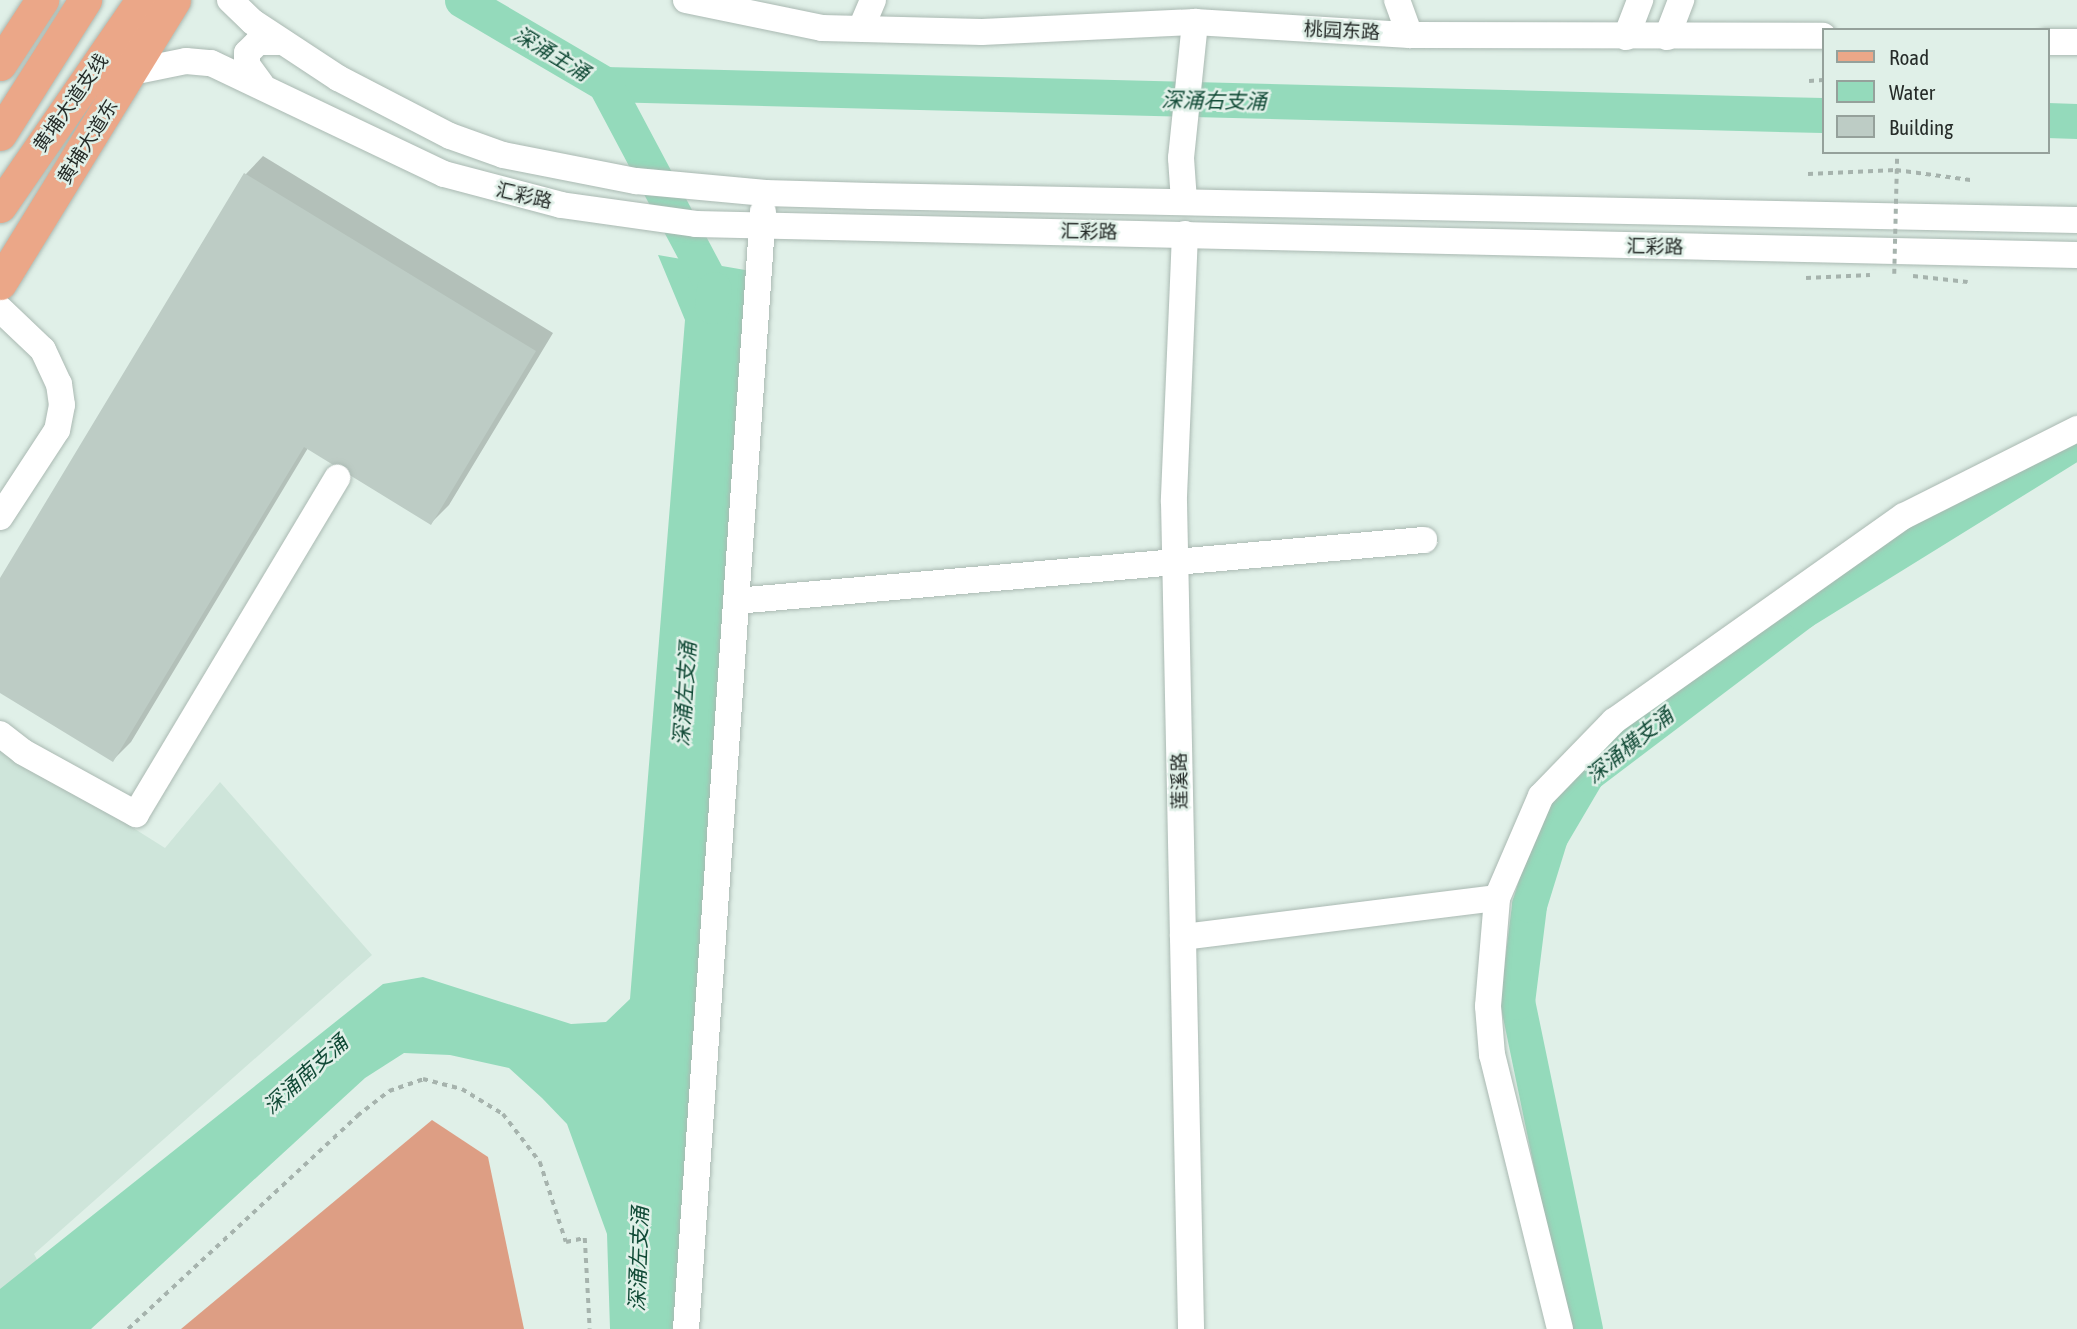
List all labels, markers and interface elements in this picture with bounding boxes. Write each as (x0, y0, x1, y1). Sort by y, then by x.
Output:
street label: 桃园东路 (1303, 18, 1381, 44)
water label: 深涌主涌 (510, 21, 594, 85)
legend (1822, 28, 2049, 154)
text: Road (1889, 45, 1929, 69)
street label: 黄埔大道支线 (29, 50, 113, 156)
text: Water (1889, 80, 1935, 104)
water label: 深涌右支涌 (1161, 86, 1267, 114)
street label: 黄埔大道东 (53, 96, 123, 188)
text: Building (1889, 115, 1953, 139)
street label: 汇彩路 (494, 178, 554, 214)
street label: 汇彩路 (1060, 220, 1118, 244)
street label: 汇彩路 (1626, 235, 1684, 259)
water label: 深涌左支涌 (668, 641, 700, 747)
water label: 深涌横支涌 (1580, 702, 1678, 788)
street label: 莲溪路 (1168, 752, 1192, 810)
water label: 深涌南支涌 (258, 1030, 352, 1118)
water label: 深涌左支涌 (624, 1206, 652, 1312)

